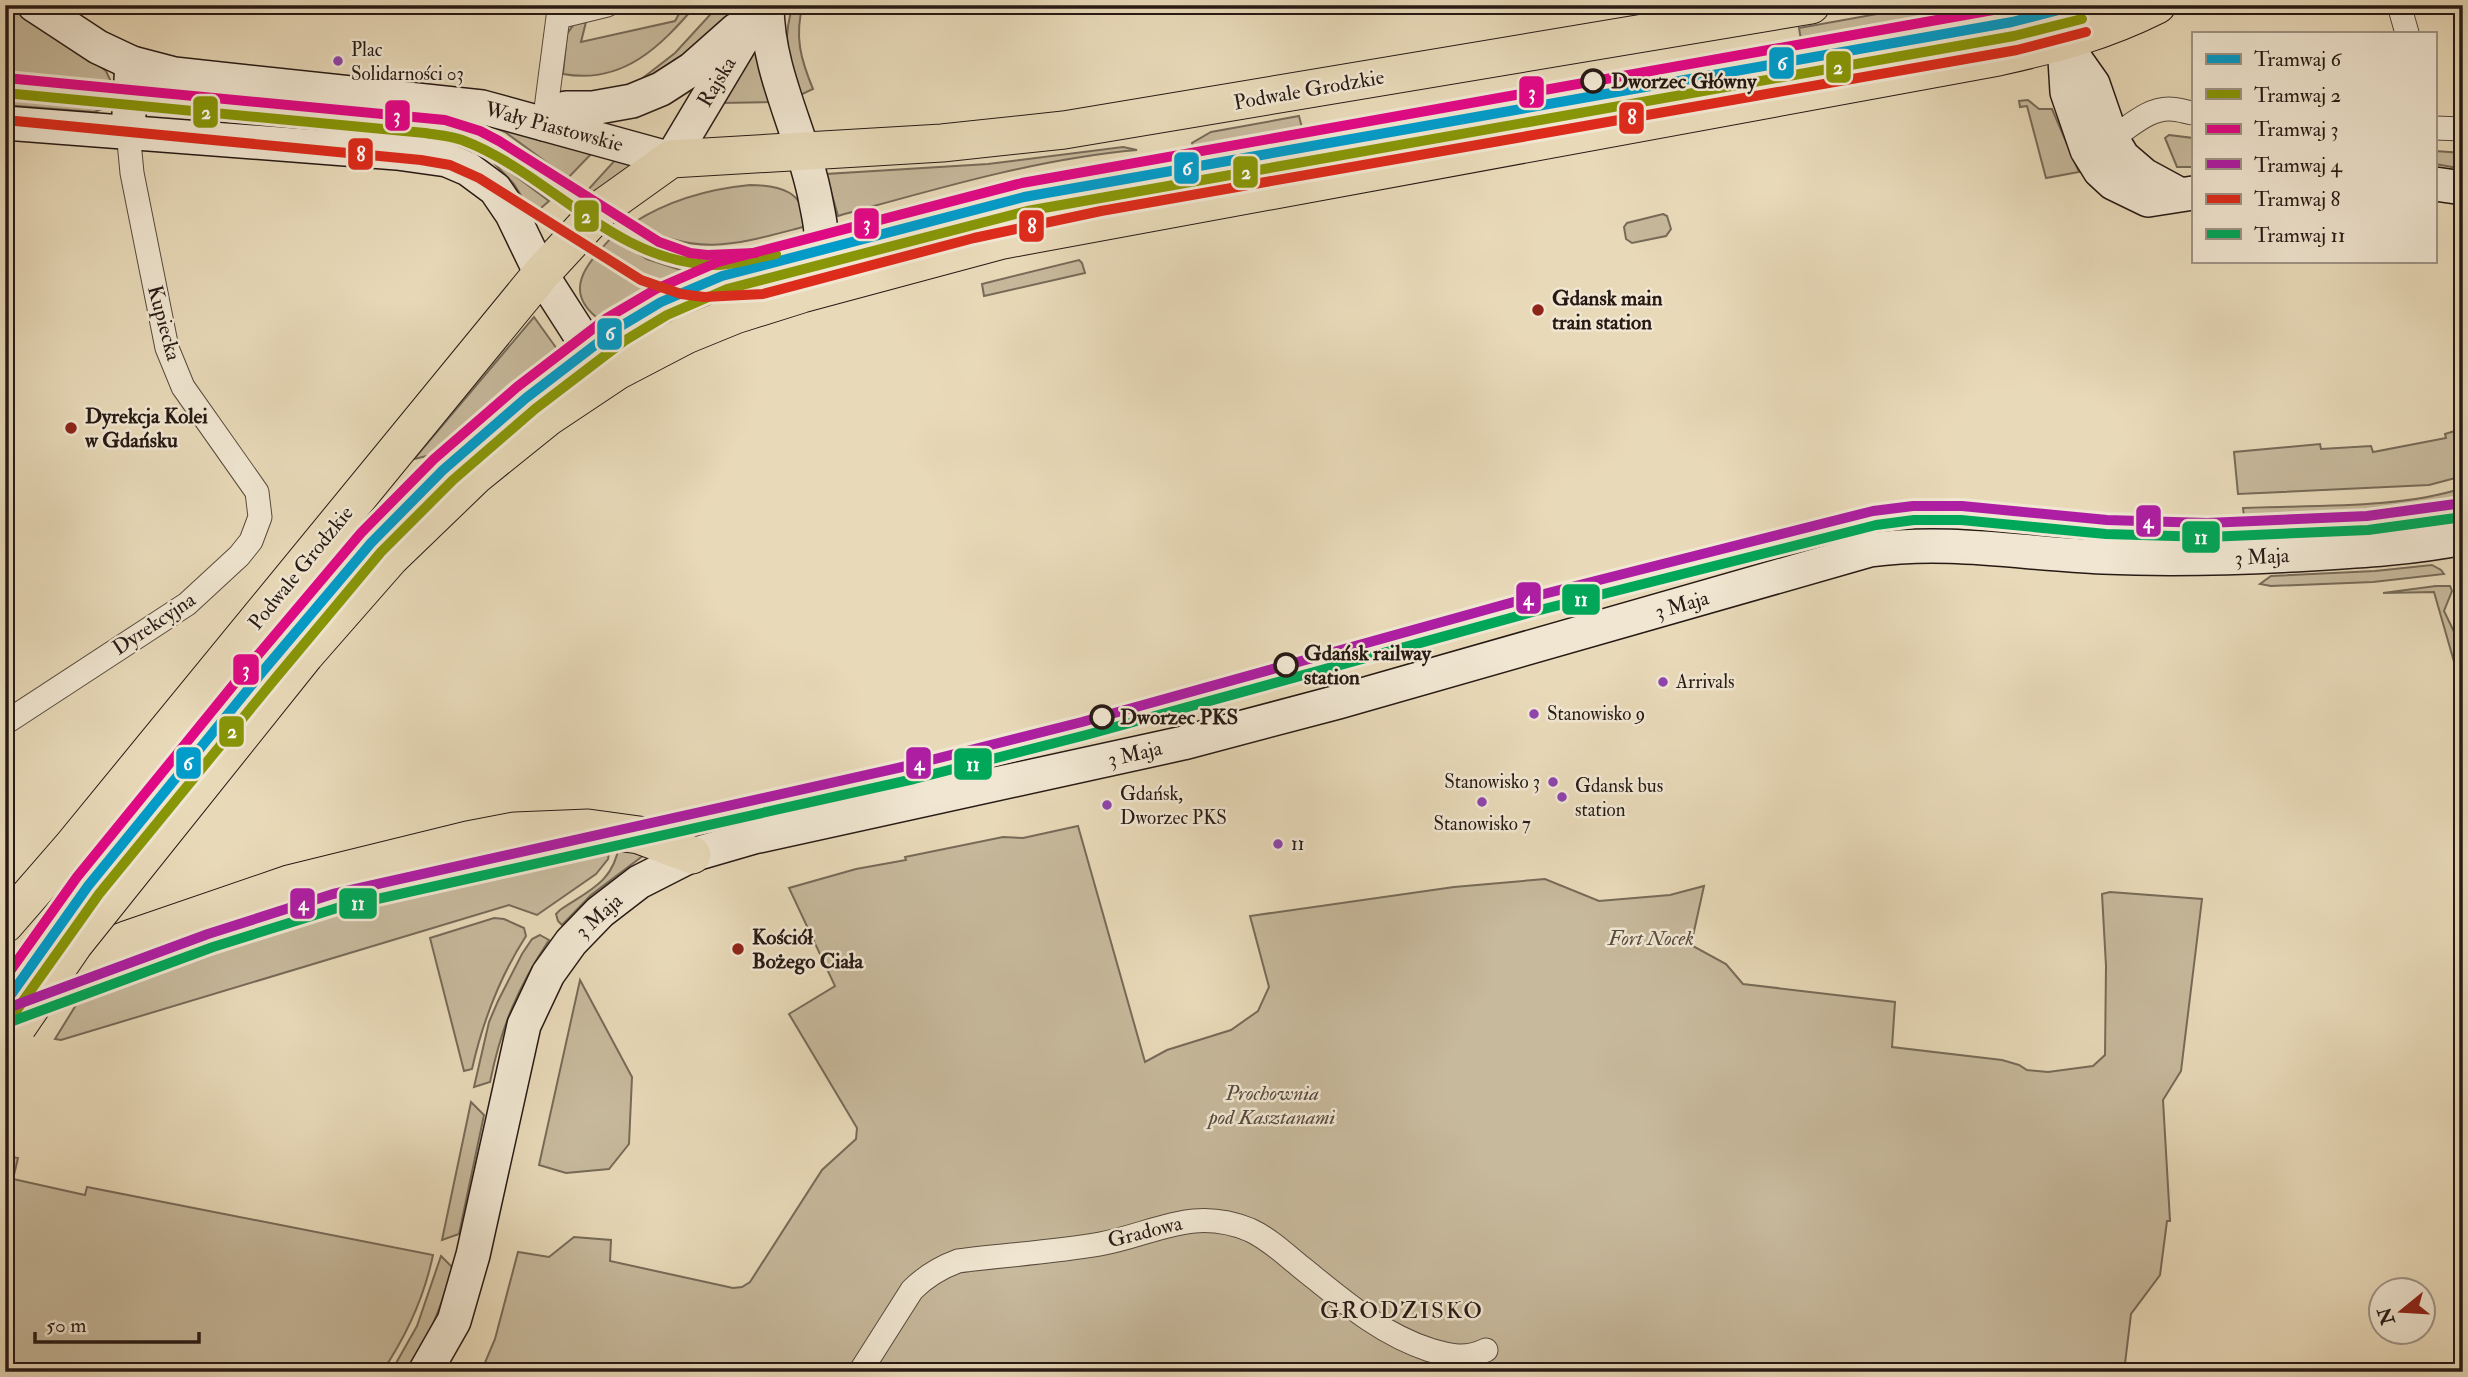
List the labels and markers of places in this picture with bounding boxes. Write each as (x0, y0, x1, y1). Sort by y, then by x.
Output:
place label: Plac Solidarności 03 (351, 38, 464, 86)
marker: Plac Solidarności 03 (331, 54, 345, 68)
place label: Dworzec Główny (1611, 68, 1757, 95)
marker: Dworzec Główny (1581, 69, 1605, 93)
place label: Gdansk main train station (1552, 285, 1663, 336)
marker: Gdansk main train station (1530, 302, 1546, 318)
place label: Dyrekcja Kolei w Gdańsku (84, 403, 208, 454)
marker: Dyrekcja Kolei w Gdańsku (63, 420, 79, 436)
line badge: 11 (2181, 520, 2221, 554)
line badge: 11 (1561, 583, 1601, 616)
place label: Gdańsk railway station (1304, 640, 1432, 691)
marker: Gdańsk railway station (1274, 653, 1298, 677)
place label: Arrivals (1675, 670, 1735, 694)
marker: Arrivals (1656, 675, 1670, 689)
place label: Stanowisko 9 (1547, 702, 1645, 726)
place label: Dworzec PKS (1120, 704, 1238, 731)
marker: Dworzec PKS (1090, 705, 1114, 729)
marker: Stanowisko 9 (1527, 707, 1541, 721)
line badge: 11 (953, 747, 993, 781)
place label: Stanowisko 3 (1444, 770, 1540, 794)
place label: Gdansk bus station (1575, 774, 1663, 822)
marker: Stanowisko 3 (1546, 775, 1560, 789)
place label: Gdańsk, Dworzec PKS (1120, 782, 1227, 830)
marker: Gdansk bus station (1555, 790, 1569, 804)
marker: Stanowisko 7 (1475, 795, 1489, 809)
marker: Gdańsk, Dworzec PKS (1100, 798, 1114, 812)
place label: Stanowisko 7 (1433, 812, 1531, 836)
place label: 11 (1291, 832, 1305, 856)
marker: 11 (1271, 837, 1285, 851)
line badge: 11 (338, 887, 378, 920)
place label: Kościół Bożego Ciała (752, 924, 864, 975)
marker: Kościół Bożego Ciała (730, 941, 746, 957)

